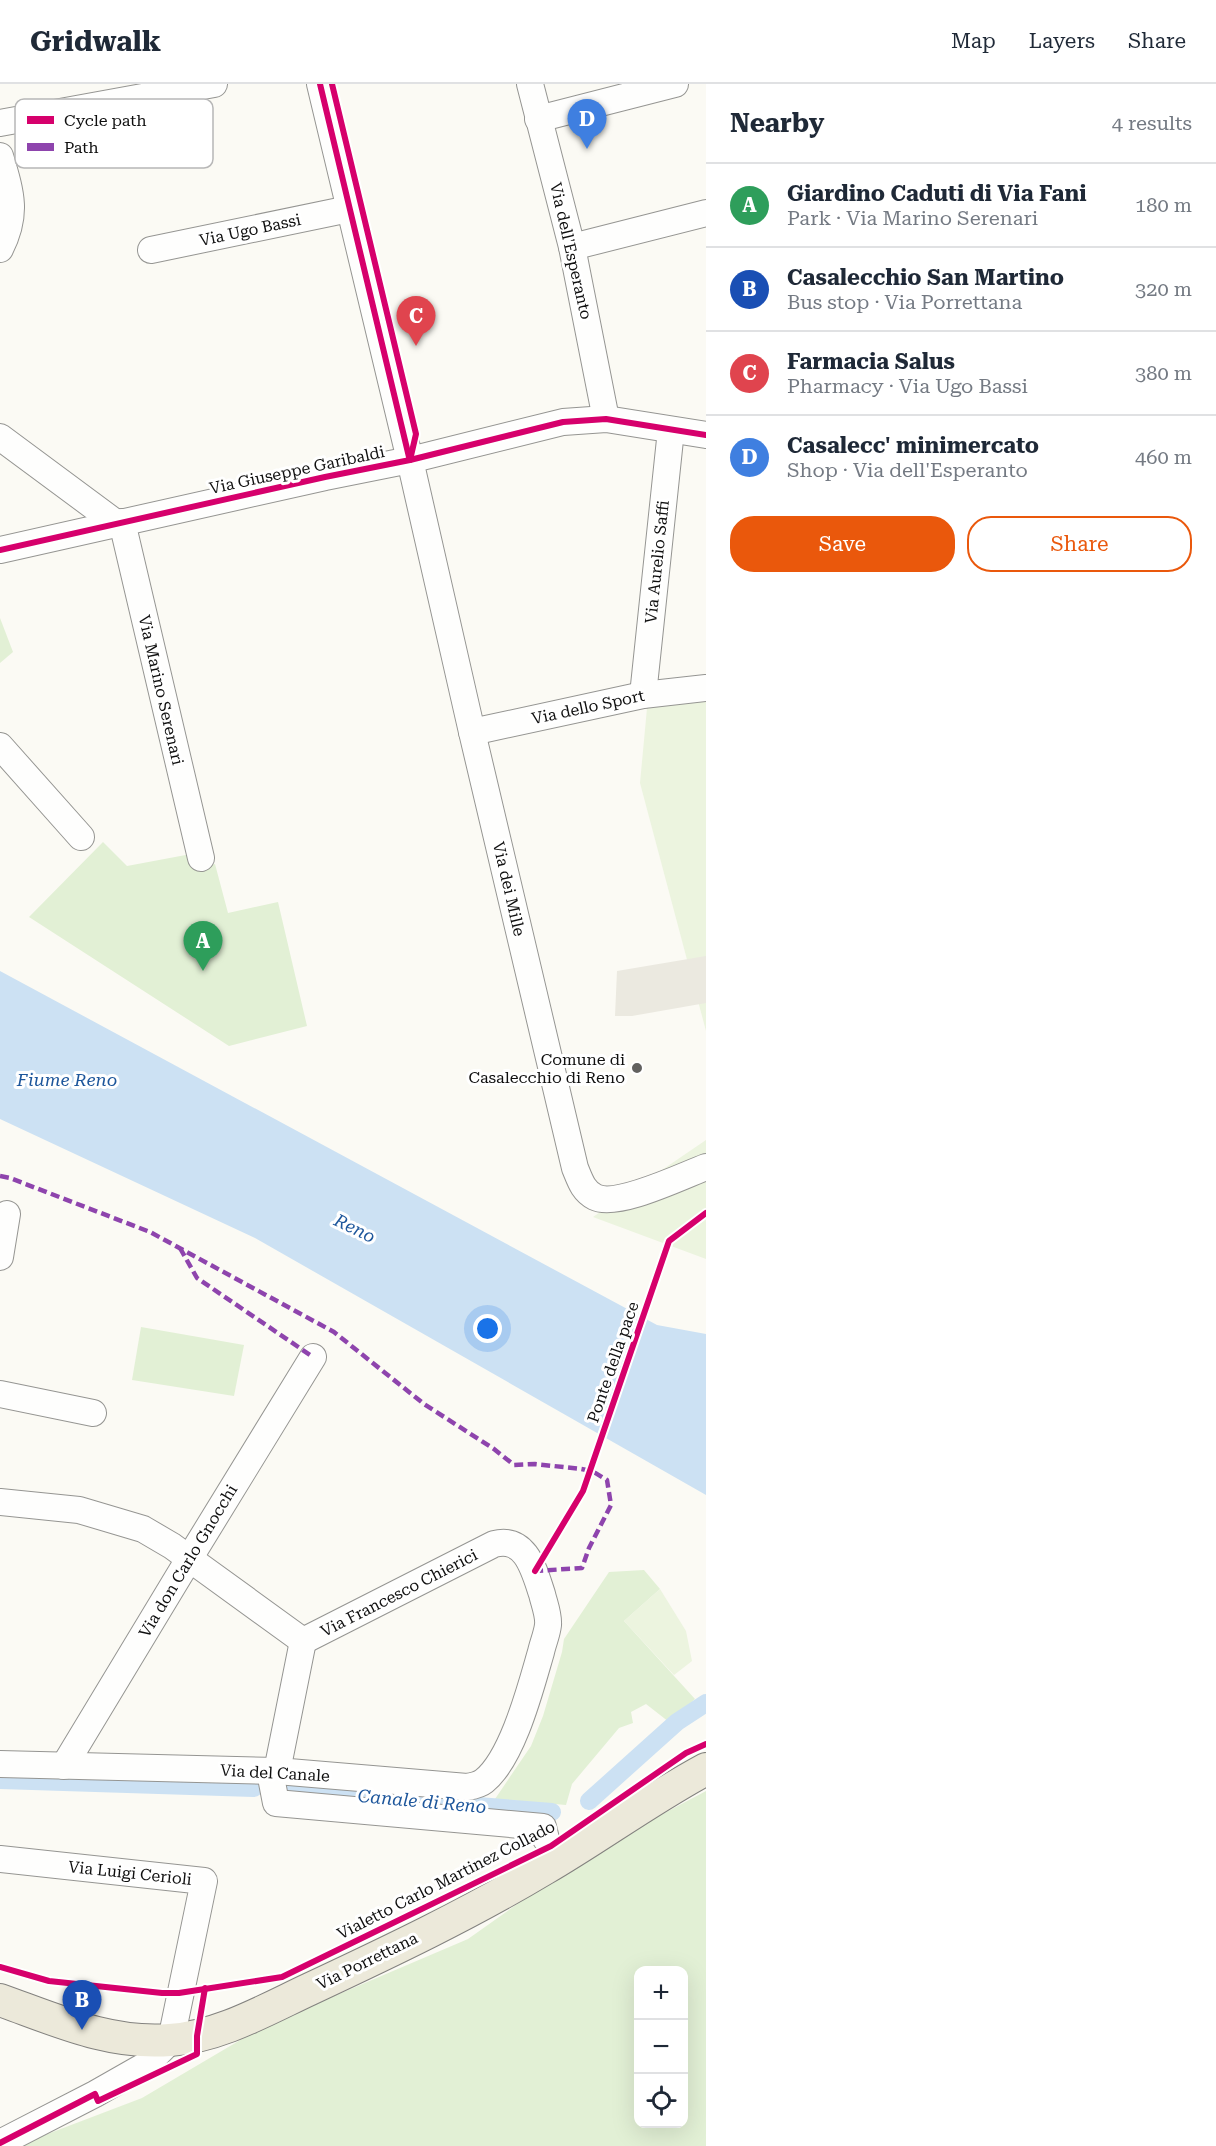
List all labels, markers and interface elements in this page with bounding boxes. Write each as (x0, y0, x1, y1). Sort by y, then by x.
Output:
text: Gridwalk (30, 25, 161, 58)
text: Map (951, 29, 996, 53)
text: Layers (1029, 29, 1095, 53)
text: Share (1128, 29, 1186, 53)
legend (15, 99, 213, 168)
pin: D (568, 100, 606, 149)
text: Nearby (730, 108, 824, 138)
text: Cycle path (64, 111, 147, 130)
text: 4 results (1112, 111, 1192, 135)
text: Path (64, 138, 99, 157)
street label: Via dell'Esperanto (546, 181, 596, 321)
text: Giardino Caduti di Via Fani (787, 181, 1087, 206)
text: A (742, 193, 757, 217)
text: 180 m (1135, 193, 1192, 217)
text: Park · Via Marino Serenari (787, 206, 1038, 230)
street label: Via Ugo Bassi (198, 210, 302, 250)
text: Casalecchio San Martino (787, 265, 1064, 290)
text: B (742, 277, 757, 301)
text: 320 m (1135, 277, 1192, 301)
text: Bus stop · Via Porrettana (787, 290, 1022, 314)
pin: C (396, 296, 436, 346)
text: Farmacia Salus (787, 349, 955, 374)
text: C (743, 361, 757, 385)
text: 380 m (1135, 361, 1192, 385)
text: Pharmacy · Via Ugo Bassi (787, 374, 1028, 398)
text: Casalecc' minimercato (787, 433, 1039, 458)
street label: Via Giuseppe Garibaldi (208, 442, 386, 498)
text: D (741, 445, 758, 469)
text: 460 m (1135, 445, 1192, 469)
text: Shop · Via dell'Esperanto (787, 458, 1028, 482)
street label: Via Aurelio Saffi (641, 499, 673, 625)
button: Save (730, 516, 955, 572)
button: Share (967, 516, 1192, 572)
street label: Via Marino Serenari (134, 613, 188, 767)
street label: Via dello Sport (530, 686, 646, 728)
street label: Via dei Mille (489, 840, 529, 938)
pin: A (184, 922, 222, 971)
place label: Comune di Casalecchio di Reno (468, 1050, 625, 1087)
marker: Comune di Casalecchio di Reno (630, 1061, 644, 1075)
water label: Fiume Reno (16, 1069, 117, 1090)
water label: Reno (330, 1209, 379, 1247)
street label: Ponte della pace (583, 1299, 643, 1425)
your location (473, 1314, 502, 1343)
street label: Via don Carlo Gnocchi (135, 1481, 241, 1641)
street label: Via Francesco Chierici (317, 1545, 481, 1641)
street label: Via del Canale (220, 1761, 331, 1785)
water label: Canale di Reno (357, 1785, 487, 1817)
street label: Vialetto Carlo Martinez Collado (334, 1816, 558, 1943)
street label: Via Luigi Cerioli (67, 1857, 193, 1889)
street label: Via Porrettana (313, 1928, 421, 1994)
map controls (634, 1966, 688, 2128)
button: + (634, 1966, 688, 2020)
pin: B (62, 1980, 101, 2030)
button: − (634, 2020, 688, 2074)
button: locate (634, 2074, 688, 2128)

